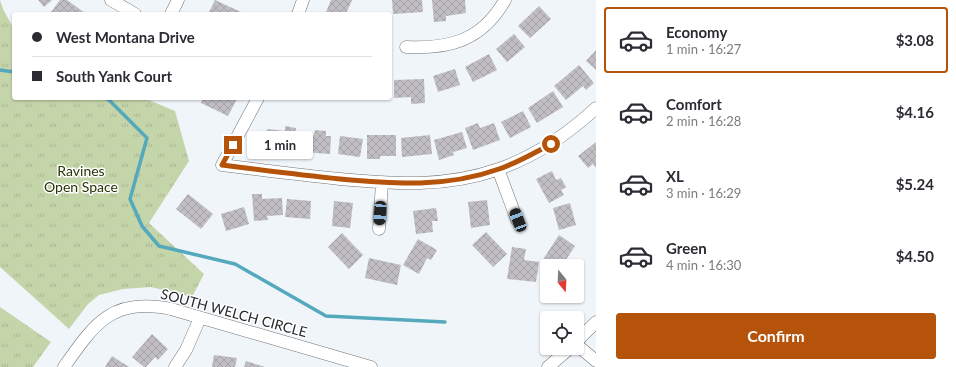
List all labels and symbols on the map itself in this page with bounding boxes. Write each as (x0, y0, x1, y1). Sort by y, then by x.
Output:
callout: 1 min (247, 131, 313, 159)
route start (542, 135, 560, 153)
route end (224, 136, 242, 154)
park label: Ravines Open Space (44, 162, 118, 195)
car (373, 201, 387, 225)
car (508, 207, 528, 233)
north arrow (540, 259, 584, 303)
street label: SOUTH WELCH CIRCLE (159, 285, 309, 340)

